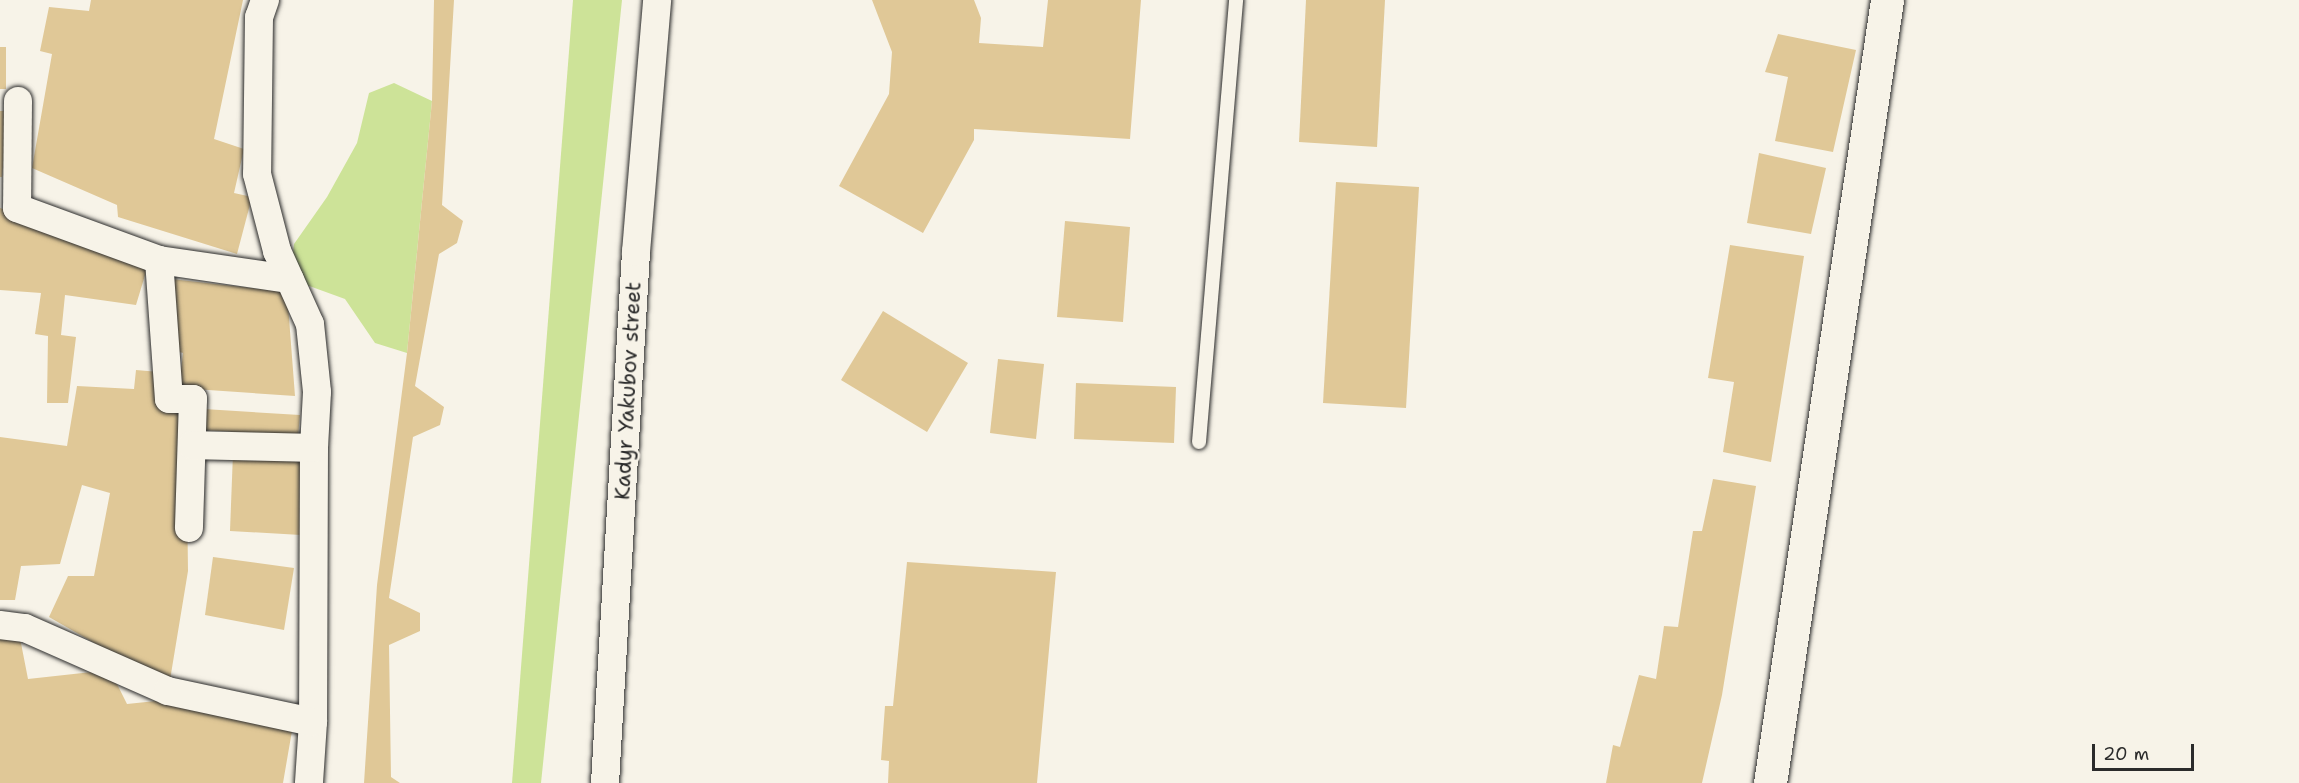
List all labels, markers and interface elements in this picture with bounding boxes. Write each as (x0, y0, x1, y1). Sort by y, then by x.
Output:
street label: Kadyr Yakubov street (610, 281, 646, 501)
scale bar (2095, 732, 2197, 770)
text: 20 m (2103, 742, 2149, 766)

